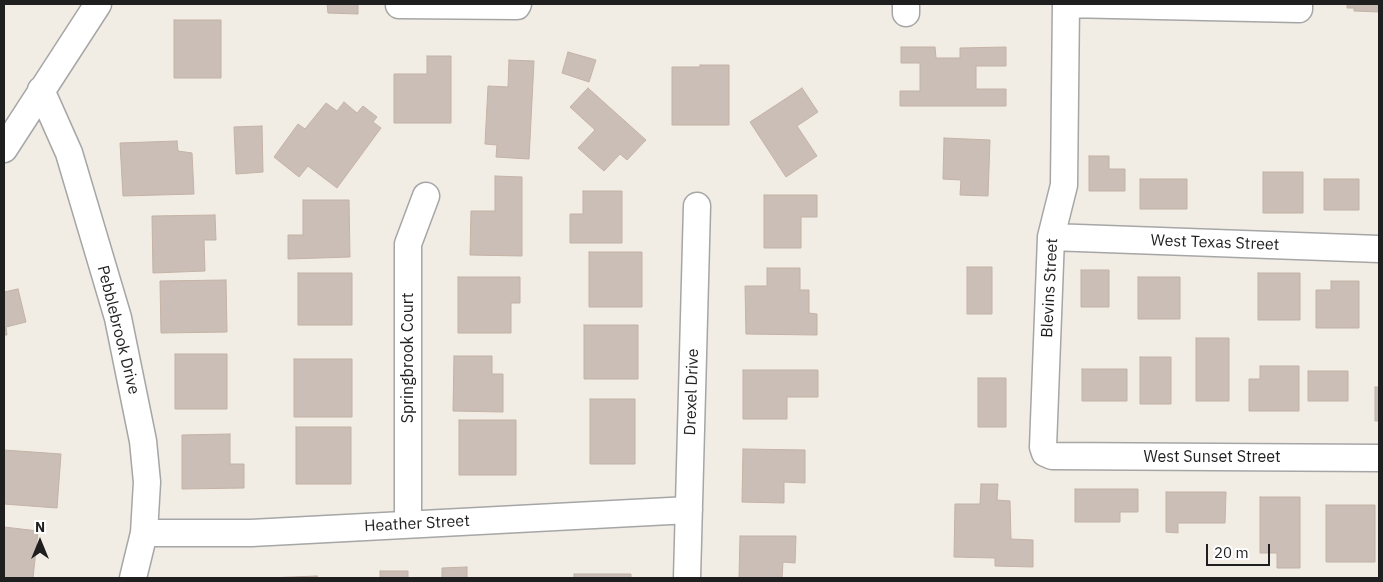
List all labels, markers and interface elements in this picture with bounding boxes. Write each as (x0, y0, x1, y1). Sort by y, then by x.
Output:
street label: West Texas Street (1150, 231, 1280, 255)
street label: Blevins Street (1038, 238, 1062, 338)
street label: Pebblebrook Drive (93, 264, 143, 396)
street label: Springbrook Court (398, 293, 418, 423)
street label: Drexel Drive (681, 348, 703, 436)
street label: West Sunset Street (1143, 447, 1281, 467)
street label: Heather Street (364, 512, 470, 536)
north arrow (15, 517, 65, 567)
text: N (35, 518, 45, 536)
scale bar (1208, 534, 1272, 566)
text: 20 m (1214, 543, 1249, 562)

